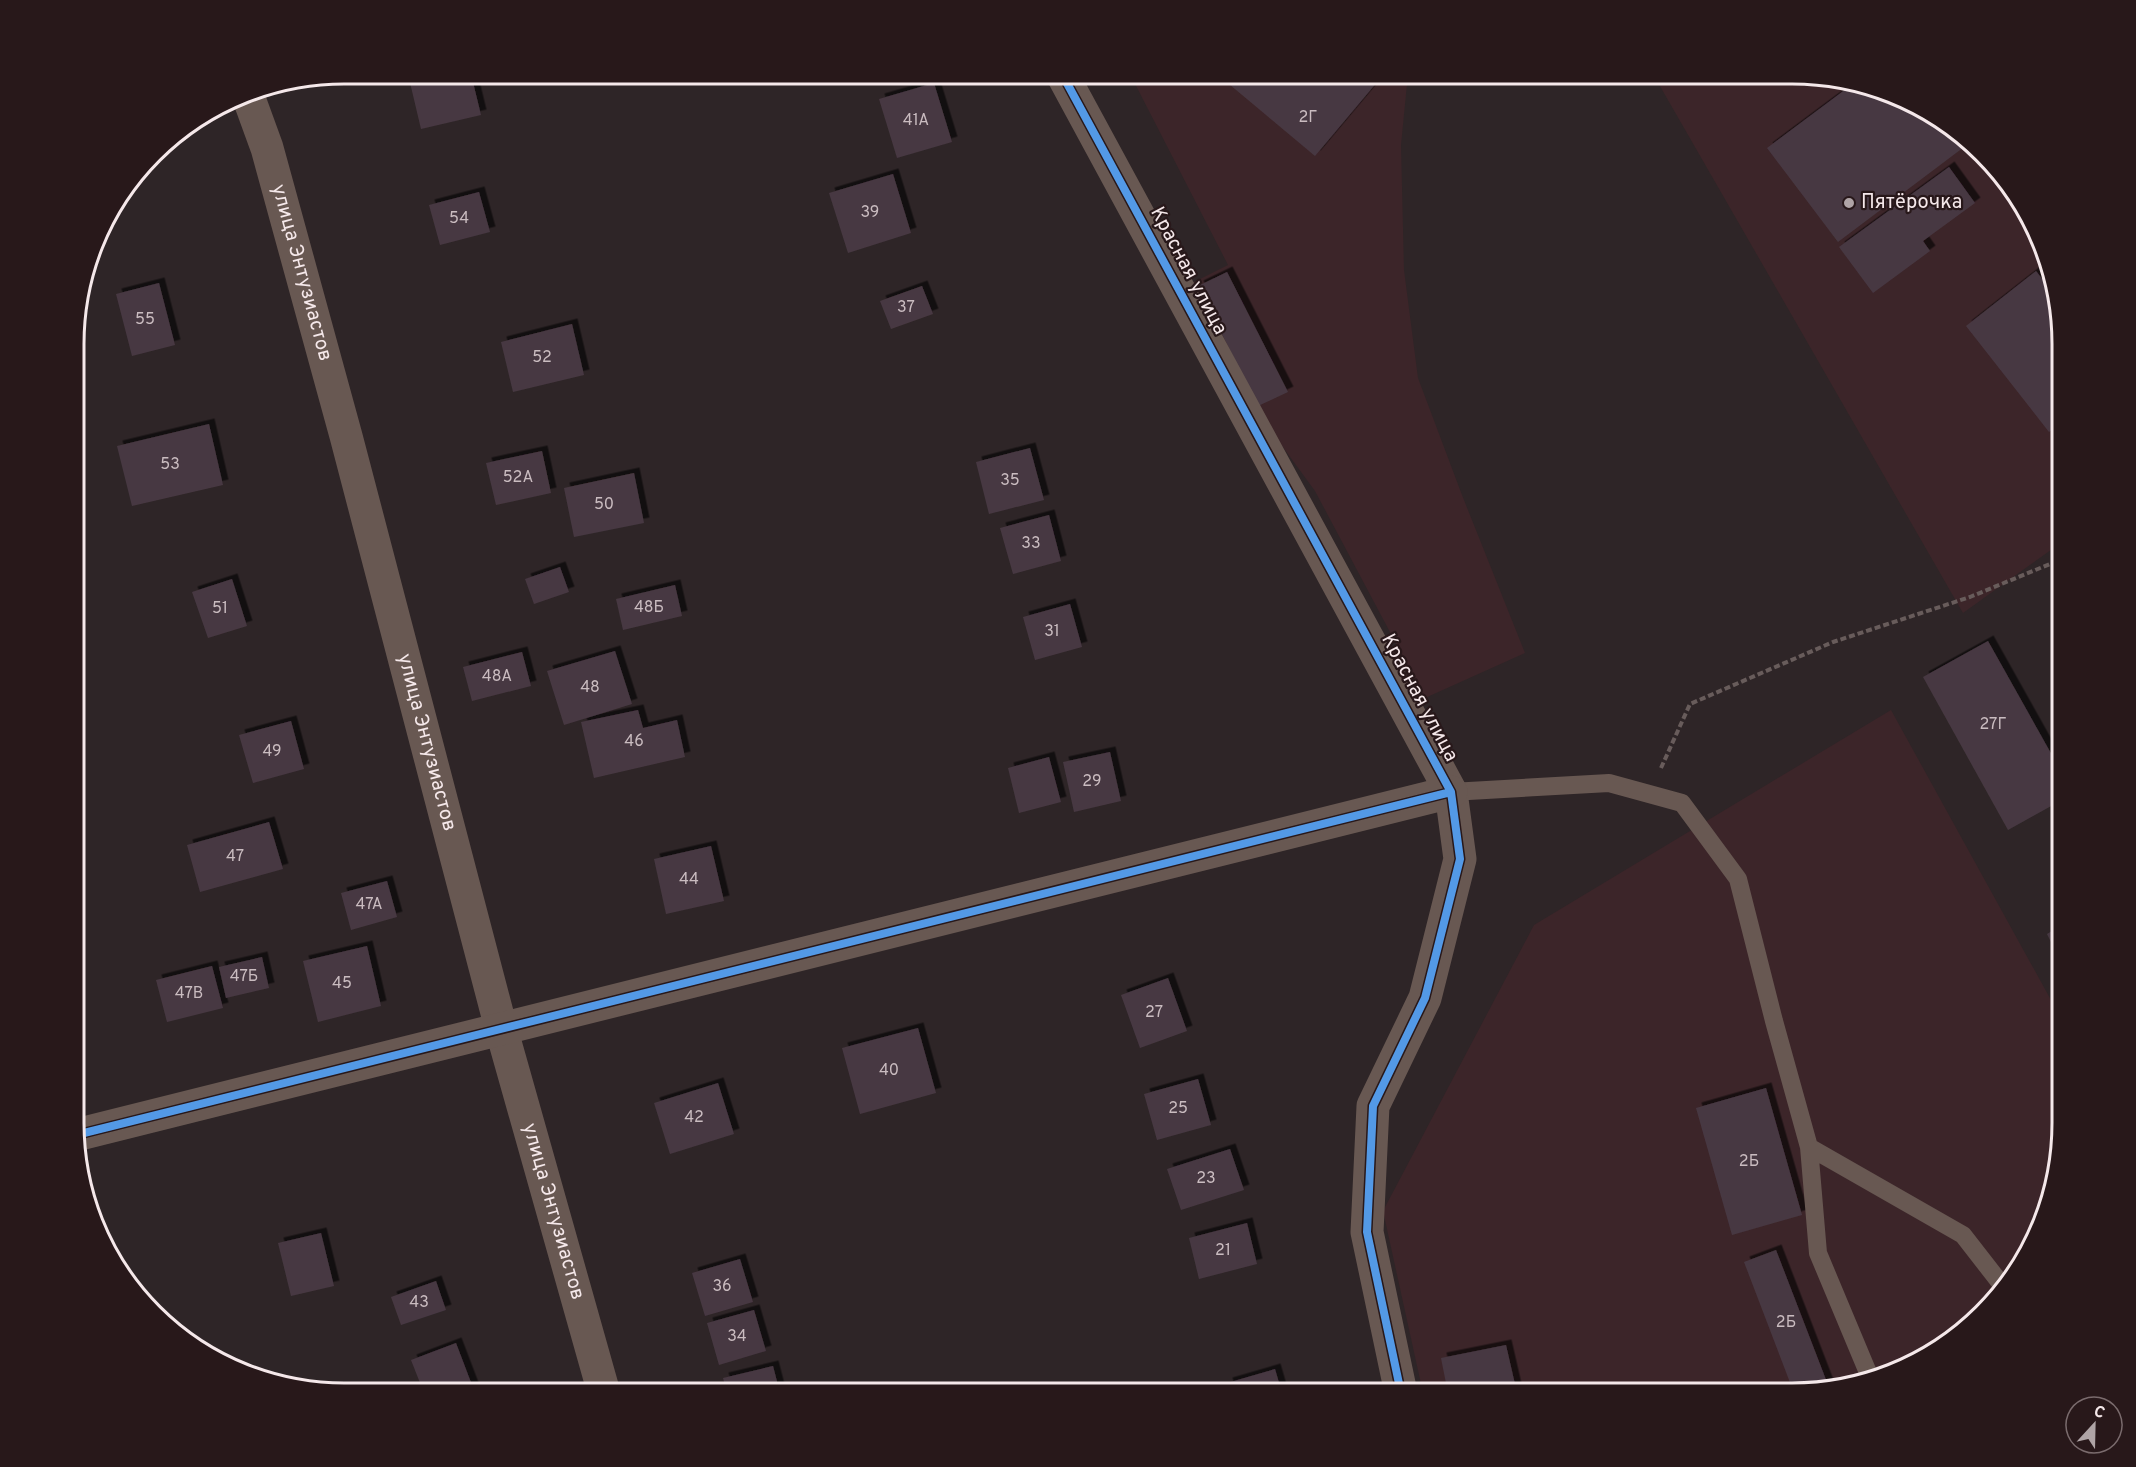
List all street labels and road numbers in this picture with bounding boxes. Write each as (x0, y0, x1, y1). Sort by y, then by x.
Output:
street label: улица Энтузиастов (265, 182, 338, 364)
street label: Красная улица (1143, 202, 1233, 340)
street label: Красная улица (1374, 629, 1464, 767)
street label: улица Энтузиастов (391, 651, 462, 834)
street label: улица Энтузиастов (516, 1120, 590, 1303)

